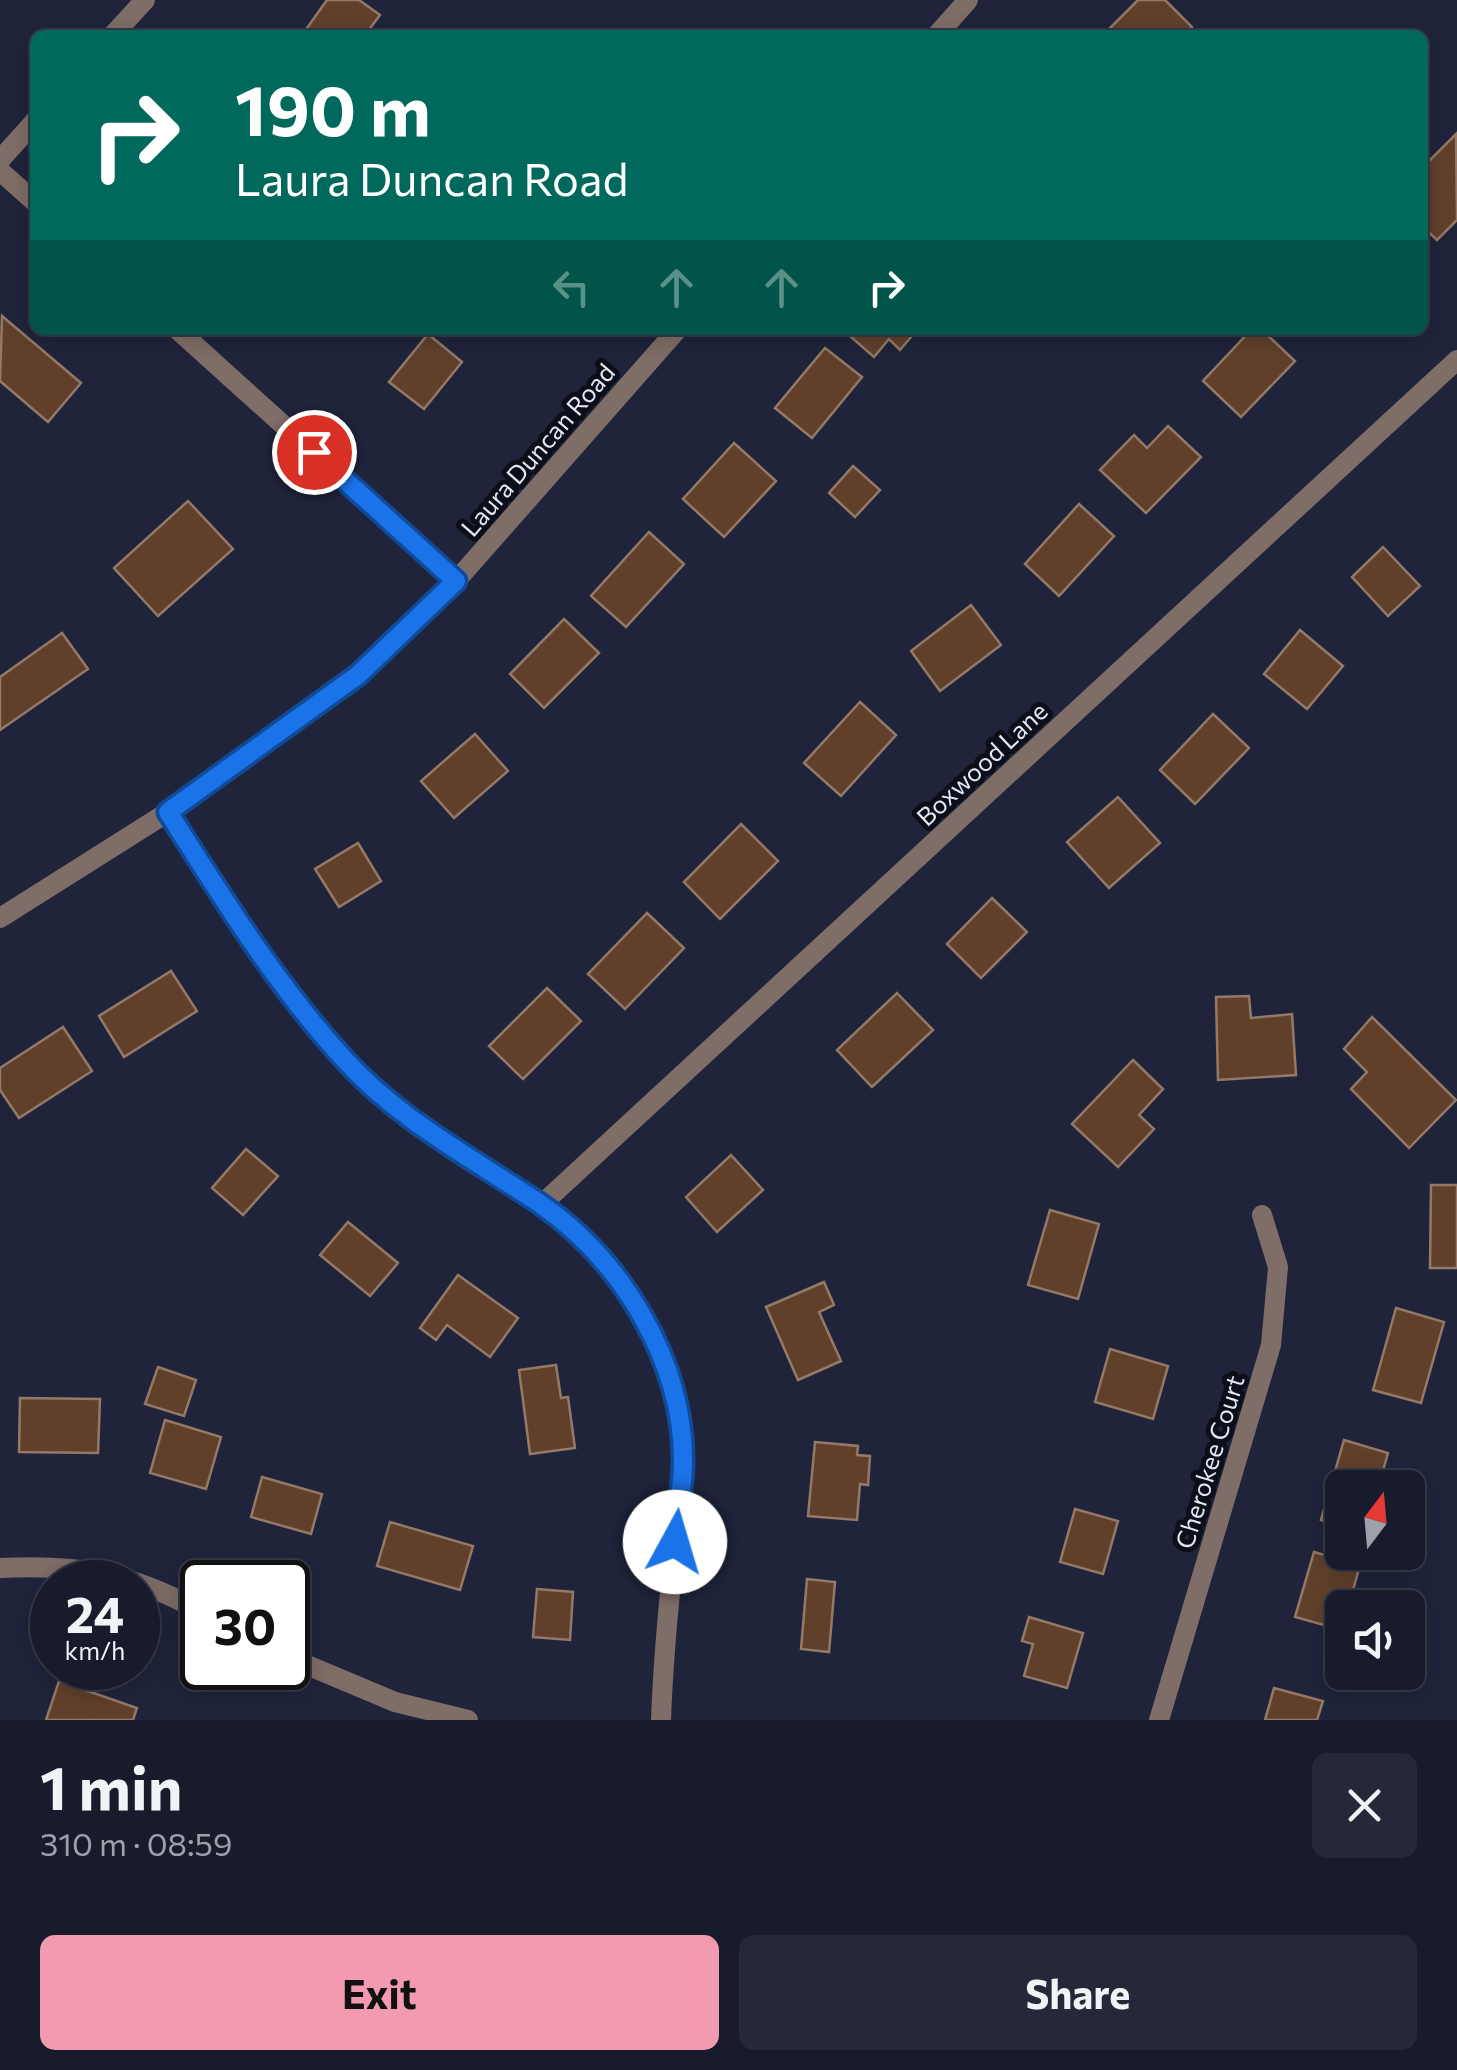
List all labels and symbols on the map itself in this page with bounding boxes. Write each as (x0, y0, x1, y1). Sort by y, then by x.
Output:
street label: Laura Duncan Road (454, 357, 620, 542)
pin (272, 410, 357, 495)
street label: Boxwood Lane (910, 695, 1053, 831)
street label: Cherokee Court (1168, 1371, 1250, 1552)
north arrow (1325, 1470, 1425, 1570)
position arrow (623, 1490, 727, 1594)
speed limit sign: 30 (180, 1560, 310, 1690)

